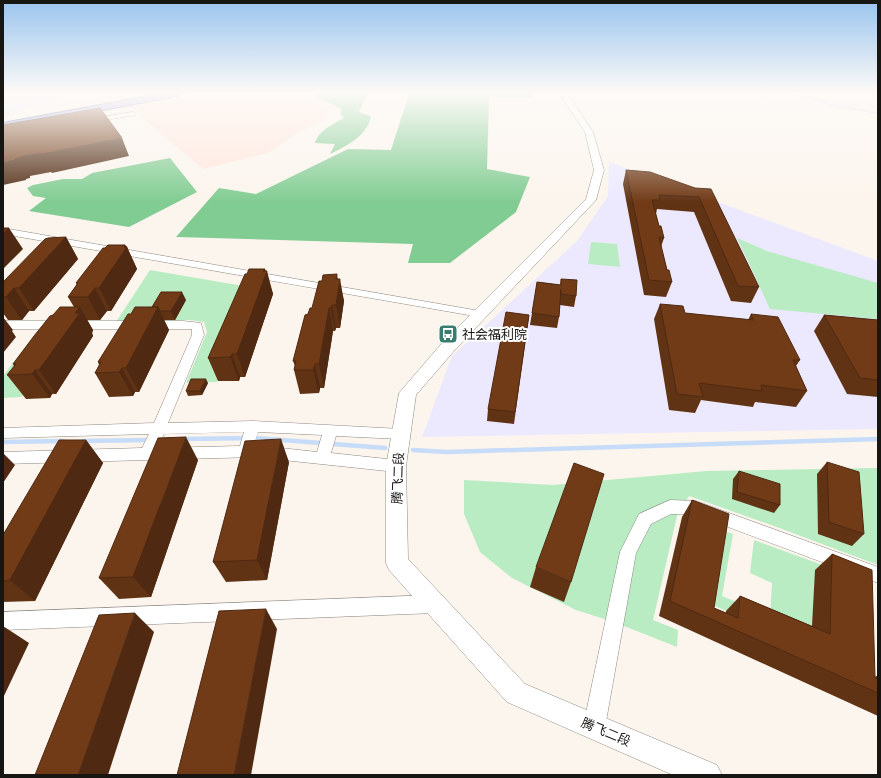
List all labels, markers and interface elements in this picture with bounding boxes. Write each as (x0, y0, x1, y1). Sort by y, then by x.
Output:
bus stop icon: 社会福利院 (437, 323, 459, 345)
place label: 社会福利院 (462, 325, 527, 344)
street label: 腾飞二段 (388, 452, 408, 504)
street label: 腾飞二段 (578, 713, 634, 751)

